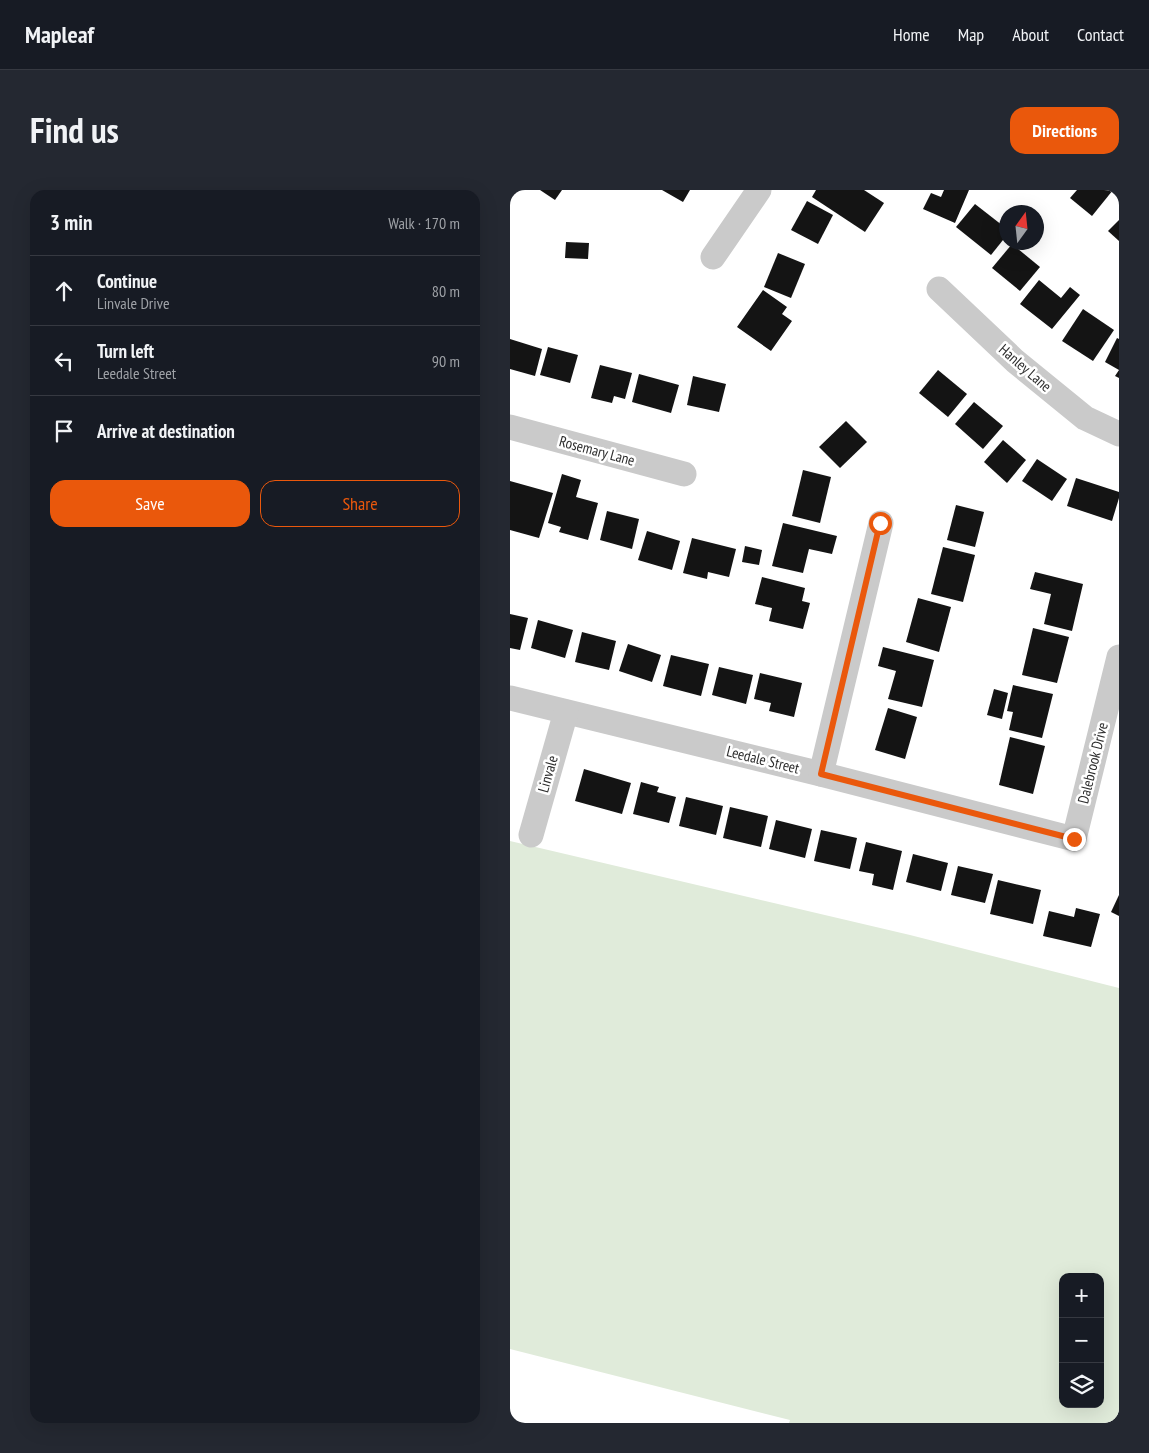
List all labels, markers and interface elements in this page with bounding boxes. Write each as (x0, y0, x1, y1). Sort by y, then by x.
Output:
text: Mapleaf (25, 19, 94, 50)
text: Home (893, 23, 930, 46)
text: Map (958, 23, 984, 46)
text: About (1012, 23, 1049, 46)
text: Contact (1077, 23, 1124, 46)
text: Find us (30, 107, 119, 153)
button: Directions (1010, 107, 1119, 154)
north arrow (999, 205, 1044, 250)
text: 3 min (50, 209, 92, 236)
text: Walk · 170 m (388, 213, 460, 233)
text: Continue (97, 269, 157, 293)
icon: ahead (50, 277, 78, 305)
text: 80 m (432, 281, 460, 301)
text: Linvale Drive (97, 293, 170, 313)
text: Turn left (97, 339, 154, 363)
street label: Hanley Lane (995, 340, 1055, 396)
icon: left (50, 347, 78, 375)
text: 90 m (432, 351, 460, 371)
text: Leedale Street (97, 363, 176, 383)
icon: arrive (50, 417, 78, 445)
text: Arrive at destination (97, 419, 235, 443)
street label: Rosemary Lane (557, 431, 637, 470)
button: Save (50, 480, 250, 527)
button: Share (260, 480, 460, 527)
route start (869, 512, 892, 535)
street label: Dalebrook Drive (1073, 720, 1112, 805)
street label: Leedale Street (725, 741, 801, 778)
street label: Linvale (533, 753, 562, 795)
route end (1063, 828, 1086, 851)
map controls (1059, 1273, 1104, 1408)
button: + (1059, 1273, 1104, 1318)
button: − (1059, 1318, 1104, 1363)
button: layers (1059, 1363, 1104, 1408)

